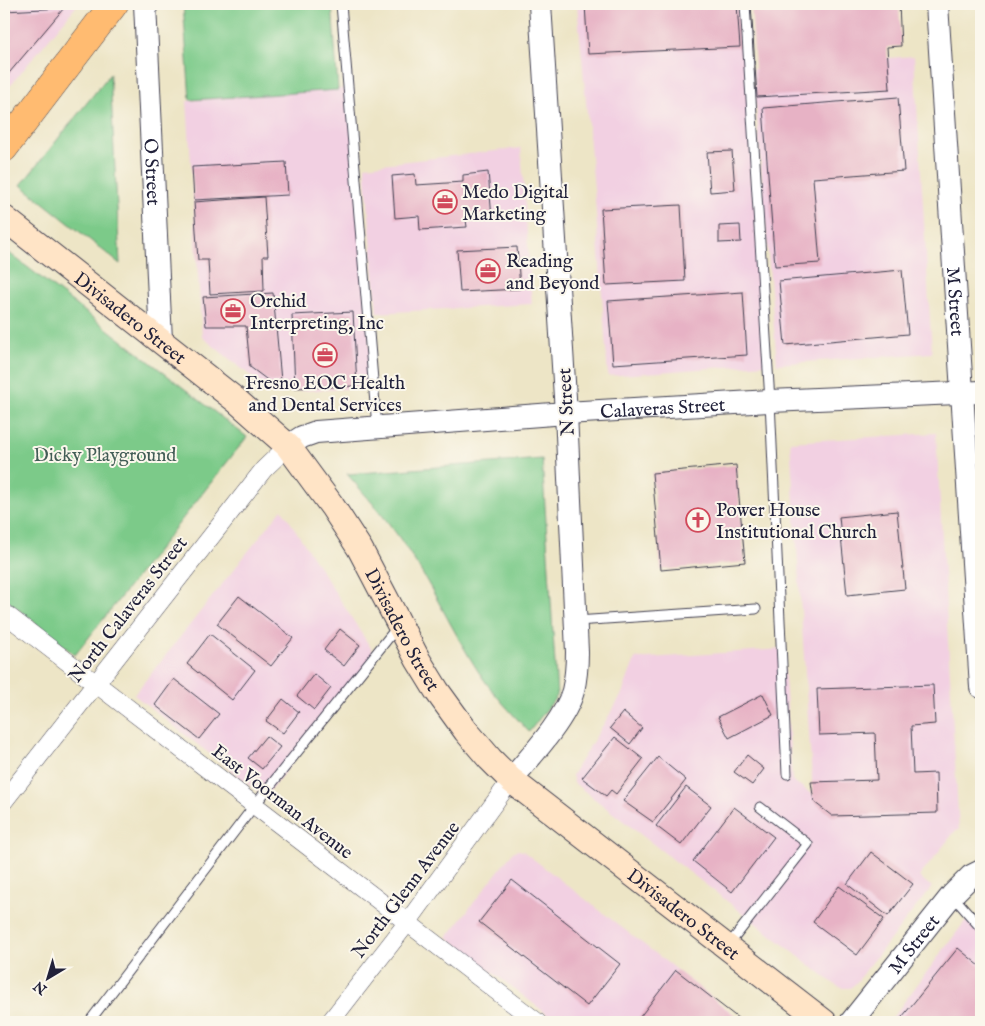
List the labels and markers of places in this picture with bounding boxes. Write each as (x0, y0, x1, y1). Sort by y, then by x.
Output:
place label: Medo Digital Marketing (462, 181, 569, 227)
office icon: Medo Digital Marketing (432, 189, 458, 215)
place label: Reading and Beyond (506, 250, 600, 296)
office icon: Reading and Beyond (475, 258, 501, 284)
place label: Orchid Interpreting, Inc (250, 290, 384, 336)
office icon: Orchid Interpreting, Inc (220, 298, 246, 324)
office icon: Fresno EOC Health and Dental Services (312, 342, 338, 368)
place label: Fresno EOC Health and Dental Services (245, 372, 405, 418)
place label: Power House Institutional Church (716, 499, 877, 545)
church icon: Power House Institutional Church (685, 507, 711, 533)

